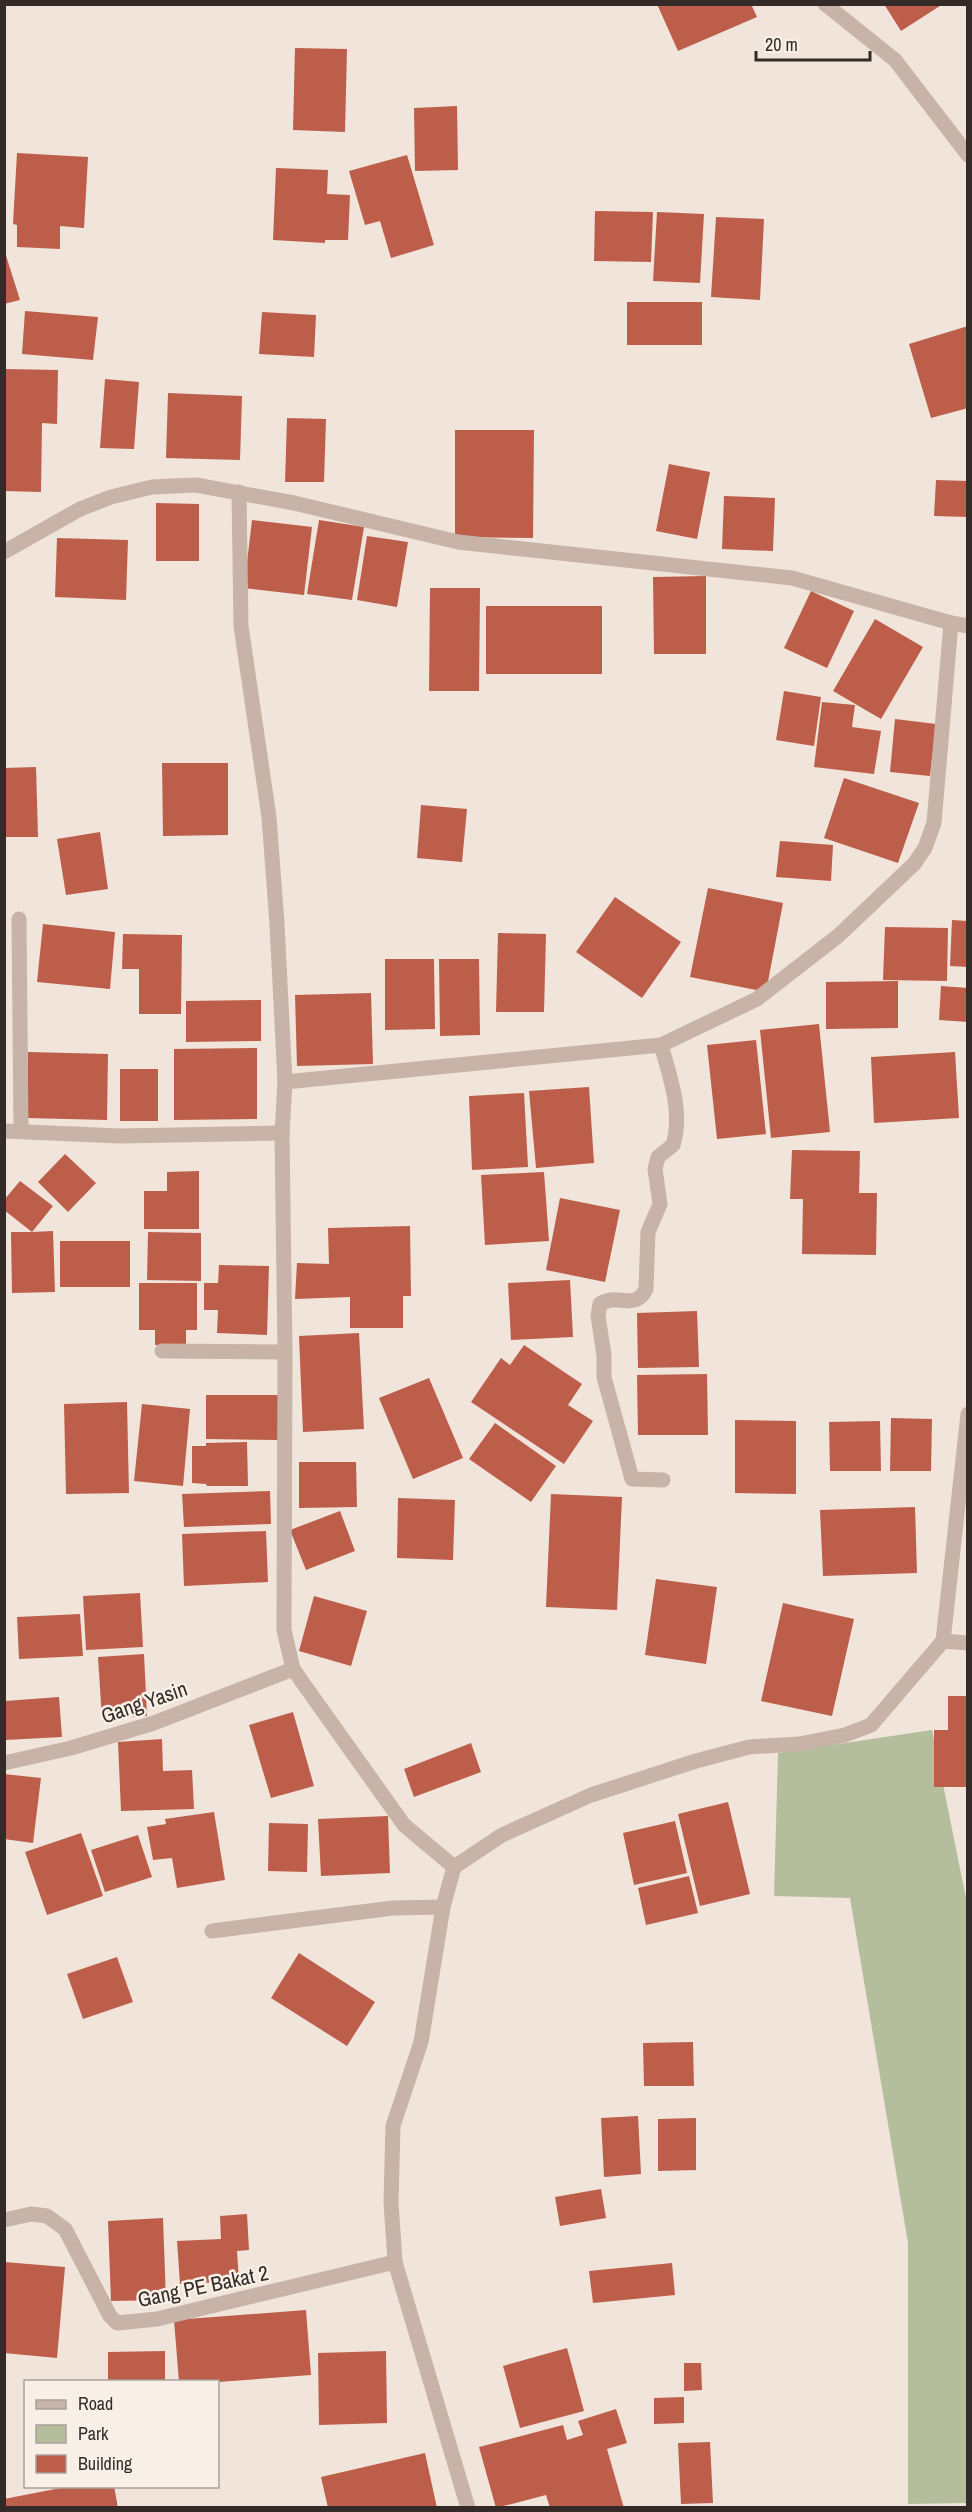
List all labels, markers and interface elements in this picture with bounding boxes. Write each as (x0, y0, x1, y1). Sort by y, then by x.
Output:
scale bar (756, 24, 870, 62)
text: 20 m (765, 32, 798, 57)
street label: Gang Yasin (97, 1674, 191, 1730)
street label: Gang PE Bakat 2 (135, 2258, 271, 2314)
legend (24, 2380, 219, 2488)
text: Road (78, 2391, 113, 2416)
text: Park (78, 2421, 109, 2446)
text: Building (78, 2451, 133, 2476)

